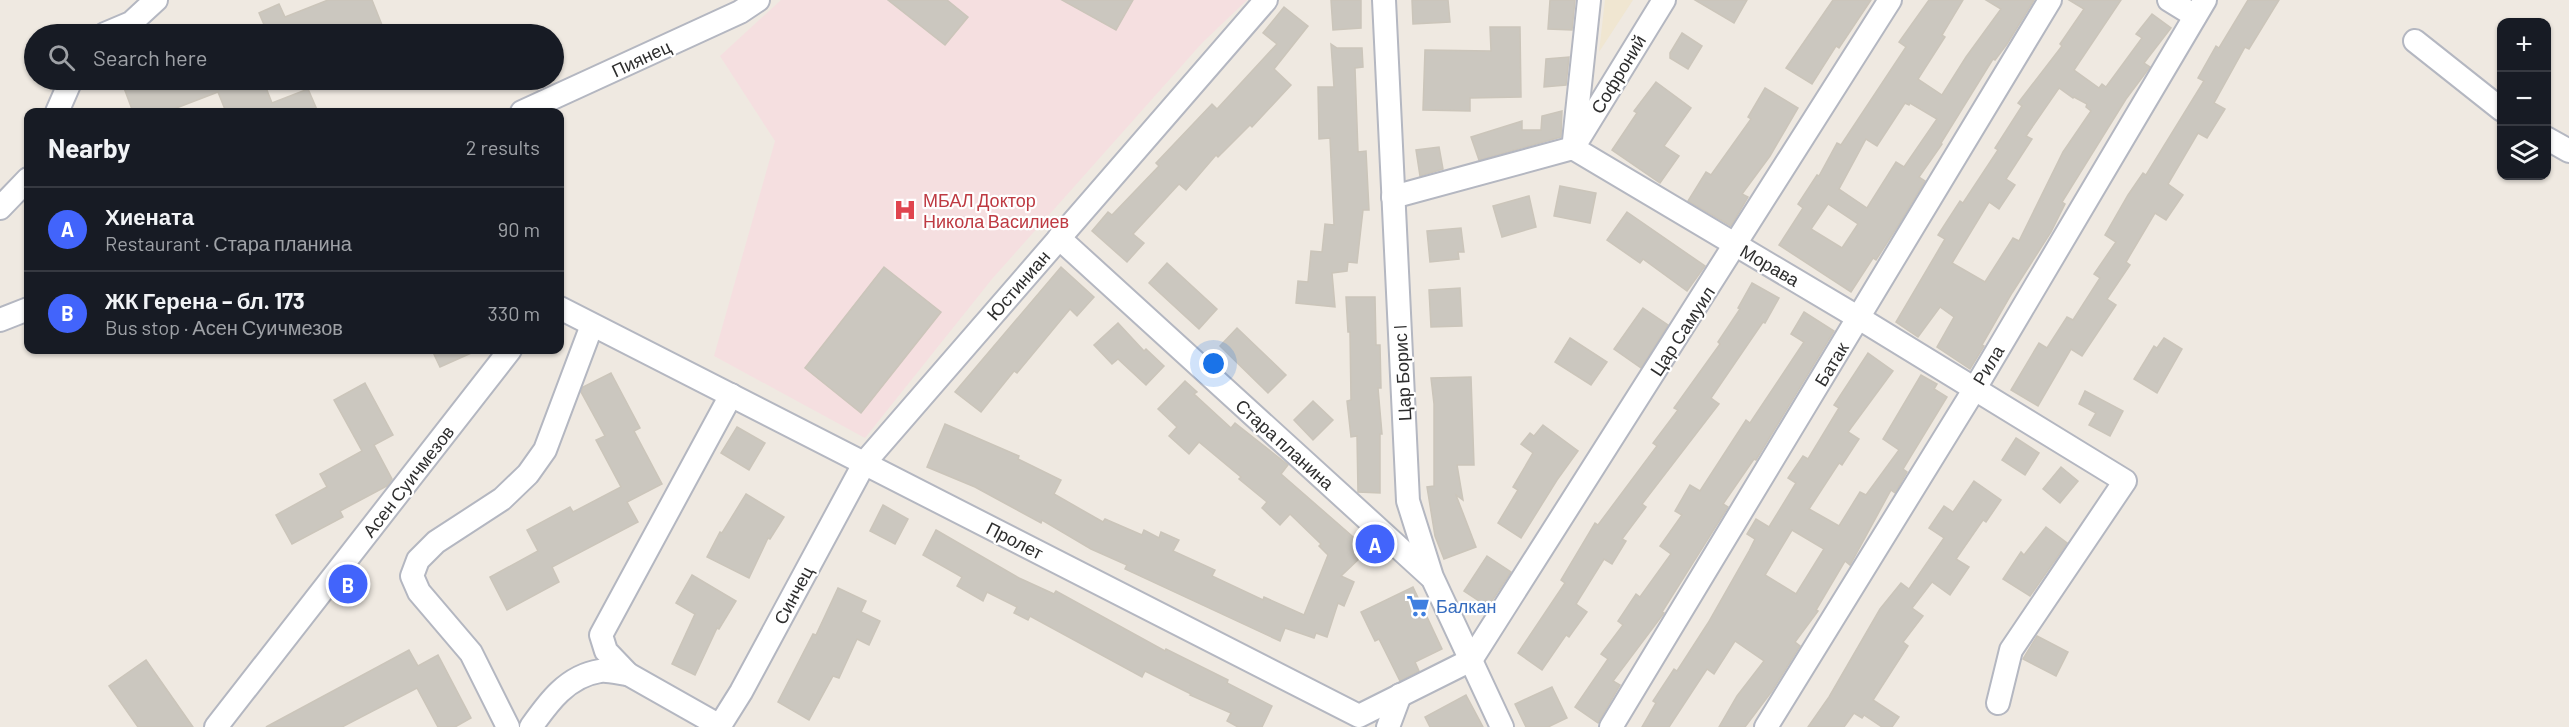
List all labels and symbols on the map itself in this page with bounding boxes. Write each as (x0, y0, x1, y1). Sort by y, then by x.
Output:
street label: Софроний (1586, 31, 1650, 117)
street label: Пиянец (608, 35, 674, 81)
place label: МБАЛ Доктор Никола Василиев (923, 189, 1069, 232)
hospital icon: МБАЛ Доктор Никола Василиев (892, 197, 918, 223)
street label: Морава (1737, 239, 1804, 291)
street label: Юстиниан (982, 246, 1054, 324)
street label: Цар Самуил (1645, 282, 1719, 380)
street label: Цар Борис I (1388, 324, 1416, 422)
street label: Батак (1809, 338, 1853, 390)
street label: Рила (1968, 340, 2009, 389)
your location (1199, 349, 1228, 378)
street label: Стара планина (1231, 394, 1339, 495)
street label: Асен Суичмезов (358, 421, 458, 541)
street label: Пролет (983, 516, 1047, 564)
pin: A (1356, 522, 1394, 566)
pin: B (328, 562, 368, 606)
street label: Синчец (769, 562, 817, 628)
supermarket icon: Балкан (1405, 593, 1431, 619)
place label: Балкан (1436, 595, 1497, 617)

